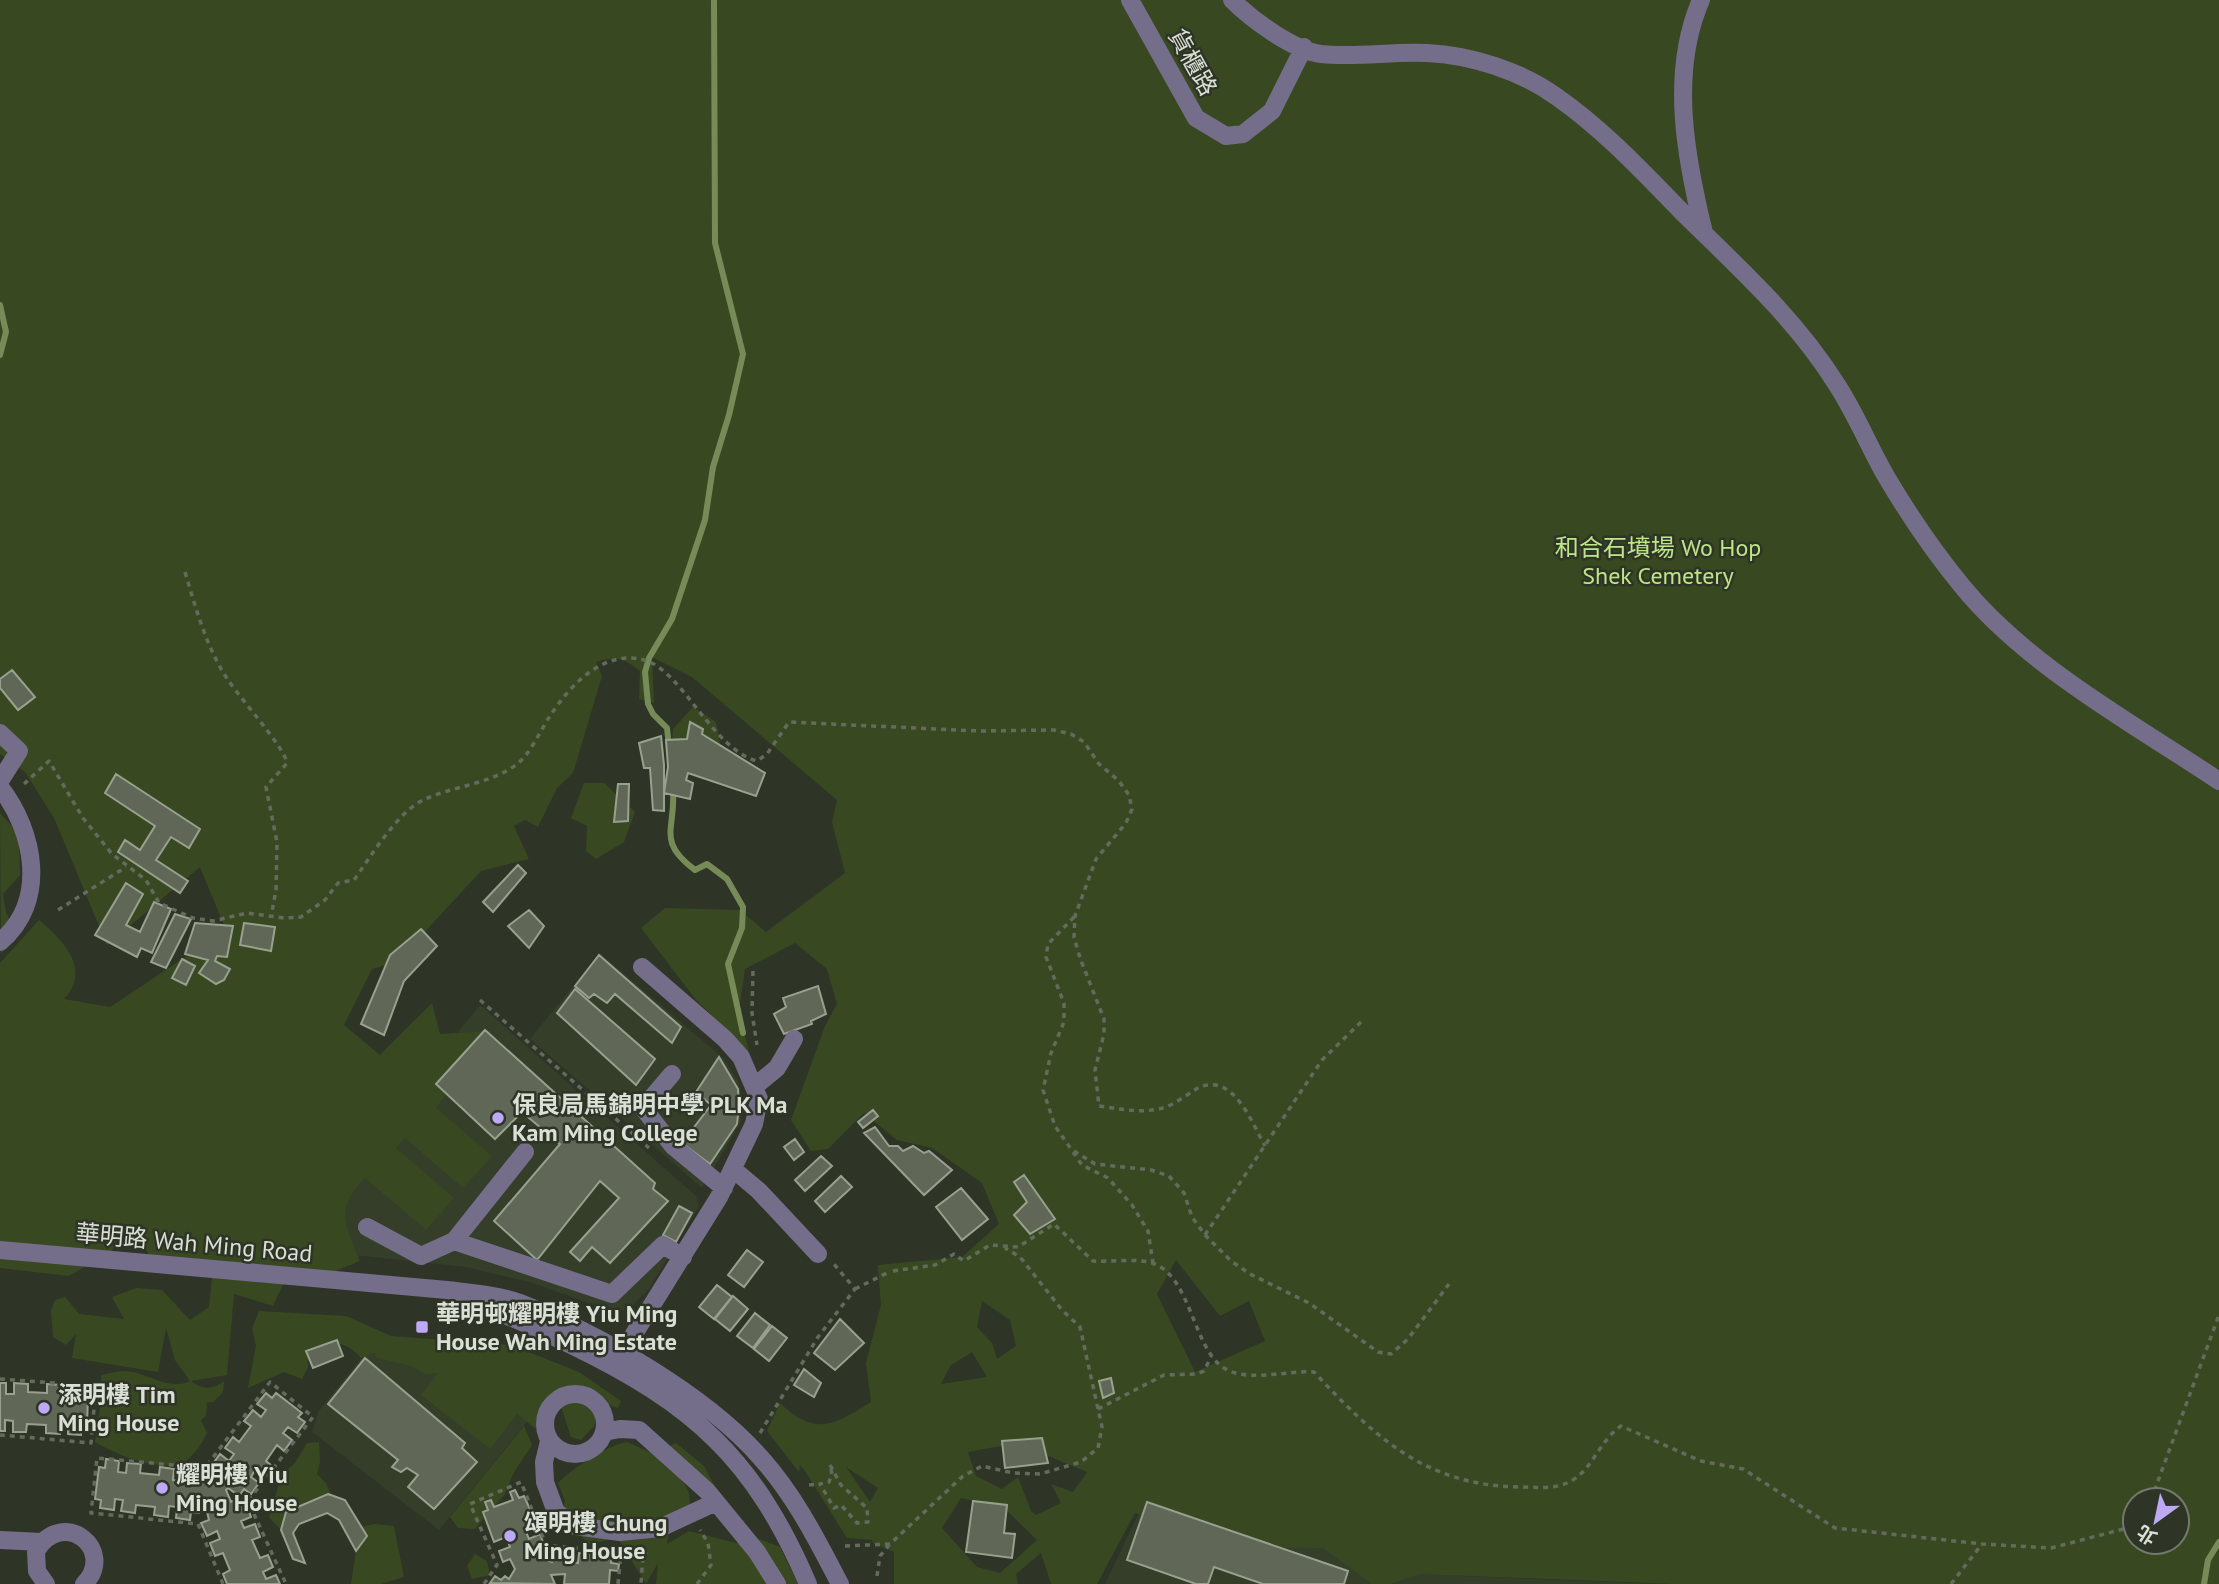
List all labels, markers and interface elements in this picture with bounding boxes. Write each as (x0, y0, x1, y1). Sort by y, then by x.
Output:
street label: 貨櫃路 (1162, 23, 1224, 101)
park label: 和合石墳場 Wo Hop Shek Cemetery (1555, 532, 1761, 591)
place label: 保良局馬錦明中學 PLK Ma Kam Ming College (512, 1089, 787, 1148)
marker: 保良局馬錦明中學 PLK Ma Kam Ming College (490, 1110, 506, 1126)
street label: 華明路 Wah Ming Road (74, 1217, 314, 1269)
place label: 華明邨耀明樓 Yiu Ming House Wah Ming Estate (436, 1298, 677, 1357)
marker: 華明邨耀明樓 Yiu Ming House Wah Ming Estate (414, 1319, 430, 1335)
place label: 添明樓 Tim Ming House (58, 1379, 179, 1438)
marker: 添明樓 Tim Ming House (36, 1400, 52, 1416)
place label: 耀明樓 Yiu Ming House (176, 1459, 297, 1518)
marker: 耀明樓 Yiu Ming House (154, 1480, 170, 1496)
north arrow (2121, 1486, 2191, 1556)
place label: 頌明樓 Chung Ming House (524, 1507, 667, 1566)
text: 北 (2132, 1520, 2161, 1550)
marker: 頌明樓 Chung Ming House (502, 1528, 518, 1544)

